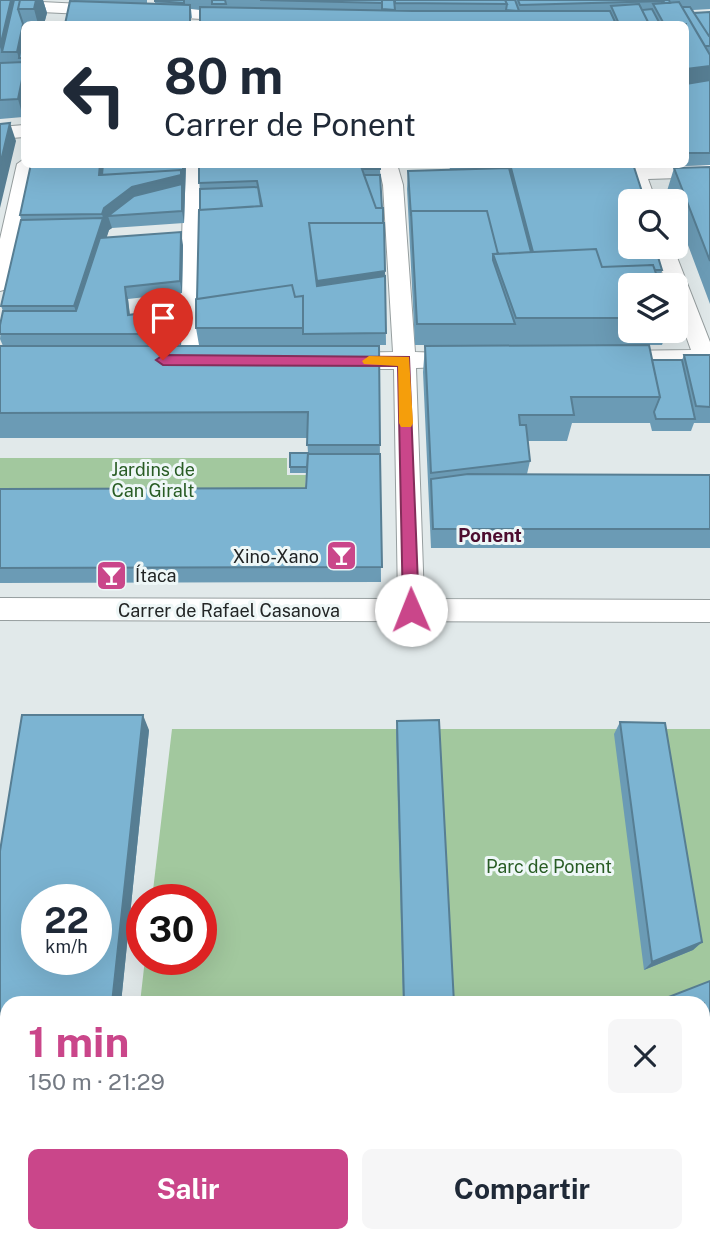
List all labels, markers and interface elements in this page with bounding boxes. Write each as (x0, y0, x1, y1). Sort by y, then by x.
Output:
text: 80 m (164, 47, 283, 105)
icon: left (49, 49, 140, 140)
text: Carrer de Ponent (164, 106, 416, 143)
map controls (618, 189, 688, 343)
button: search (618, 189, 688, 259)
button: layers (618, 273, 688, 343)
pin (133, 288, 193, 360)
icon: arrive (144, 299, 182, 337)
park label: Jardins de Can Giralt (111, 459, 195, 501)
district label: Ponent (458, 524, 522, 546)
bar icon: Xino-Xano (325, 539, 359, 573)
place label: Xino-Xano (233, 546, 319, 567)
bar icon: Ítaca (95, 558, 129, 592)
place label: Ítaca (135, 564, 177, 586)
position arrow (374, 573, 448, 647)
street label: Carrer de Rafael Casanova (118, 600, 340, 621)
park label: Parc de Ponent (486, 856, 612, 877)
speed limit sign: 30 (126, 884, 217, 975)
text: 22 (44, 900, 89, 941)
text: km/h (45, 936, 88, 957)
text: 1 min (28, 1017, 129, 1066)
button: close (608, 1019, 682, 1093)
text: 150 m · 21:29 (28, 1068, 165, 1095)
button: Salir (28, 1149, 348, 1229)
button: Compartir (362, 1149, 682, 1229)

